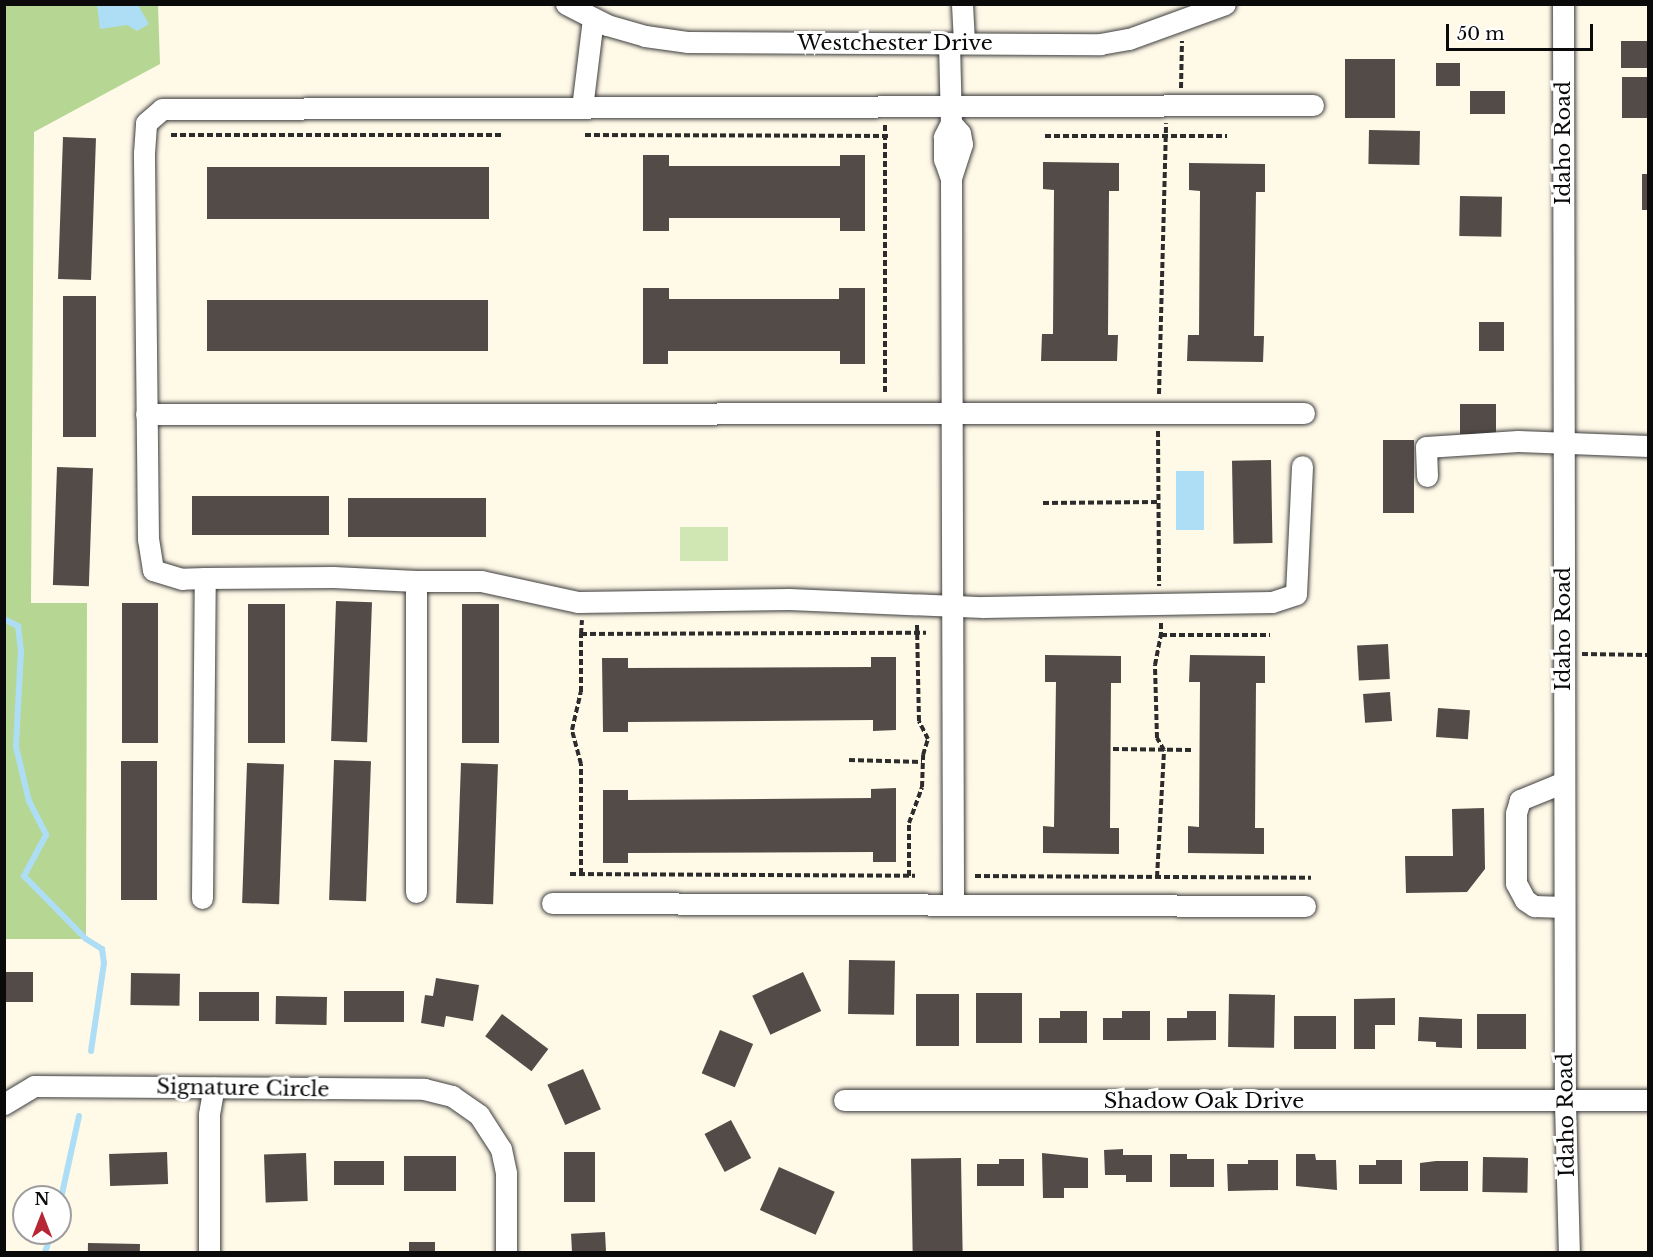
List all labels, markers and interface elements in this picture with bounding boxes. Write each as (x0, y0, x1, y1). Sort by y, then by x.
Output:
scale bar (1449, 12, 1596, 50)
text: 50 m (1457, 23, 1505, 45)
street label: Westchester Drive (797, 30, 993, 56)
street label: Idaho Road (1550, 81, 1576, 205)
street label: Idaho Road (1550, 567, 1576, 691)
street label: Idaho Road (1552, 1053, 1580, 1177)
street label: Signature Circle (156, 1074, 330, 1102)
street label: Shadow Oak Drive (1103, 1088, 1305, 1114)
north arrow (12, 1185, 72, 1245)
text: N (34, 1189, 50, 1209)

